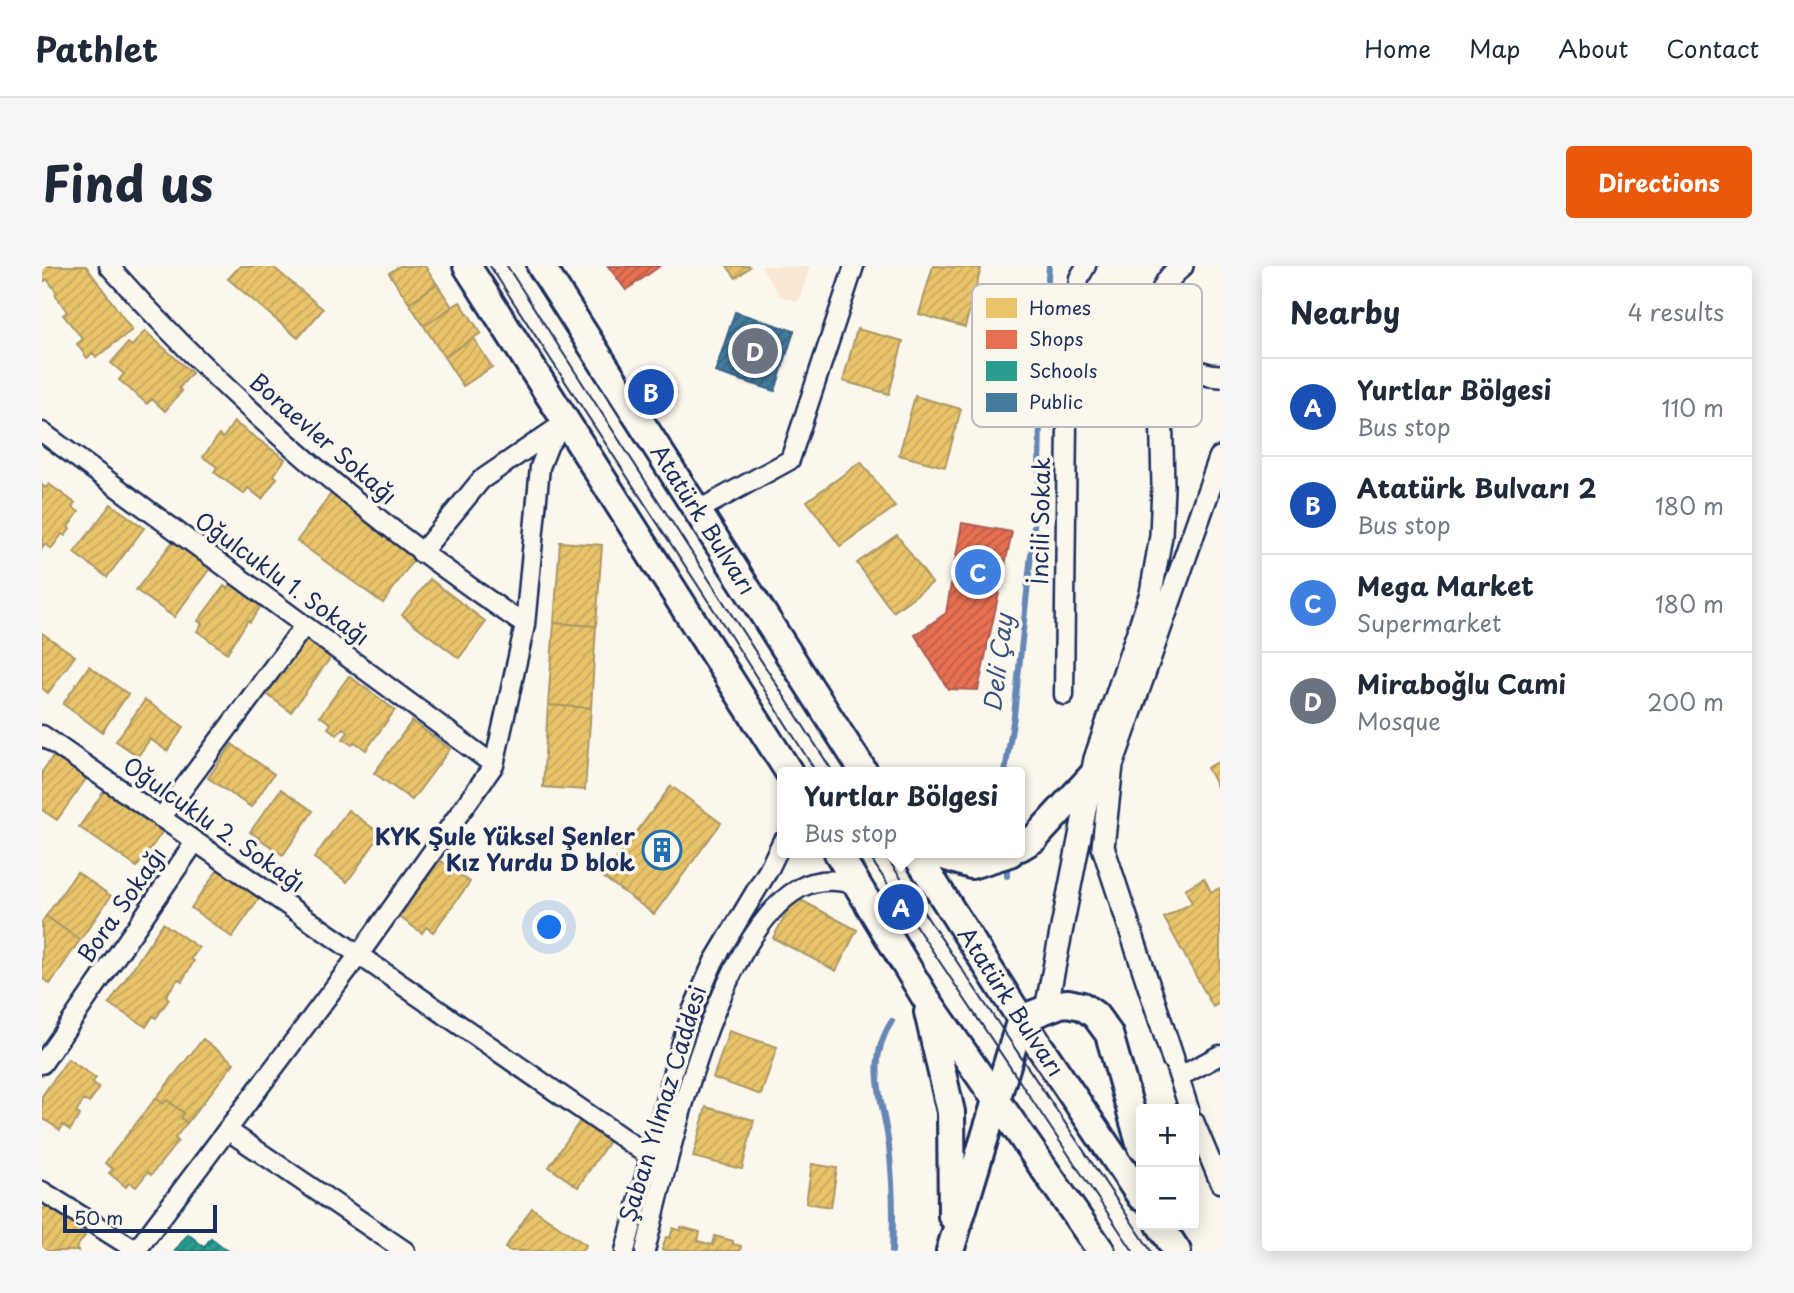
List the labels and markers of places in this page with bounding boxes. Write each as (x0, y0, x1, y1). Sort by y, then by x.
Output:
pin: D (732, 325, 778, 377)
pin: B (628, 366, 674, 418)
pin: C (955, 546, 1001, 598)
place label: KYK Şule Yüksel Şenler Kız Yurdu D blok (375, 818, 635, 879)
building icon: KYK Şule Yüksel Şenler Kız Yurdu D blok (641, 829, 683, 871)
pin: A (878, 881, 924, 933)

